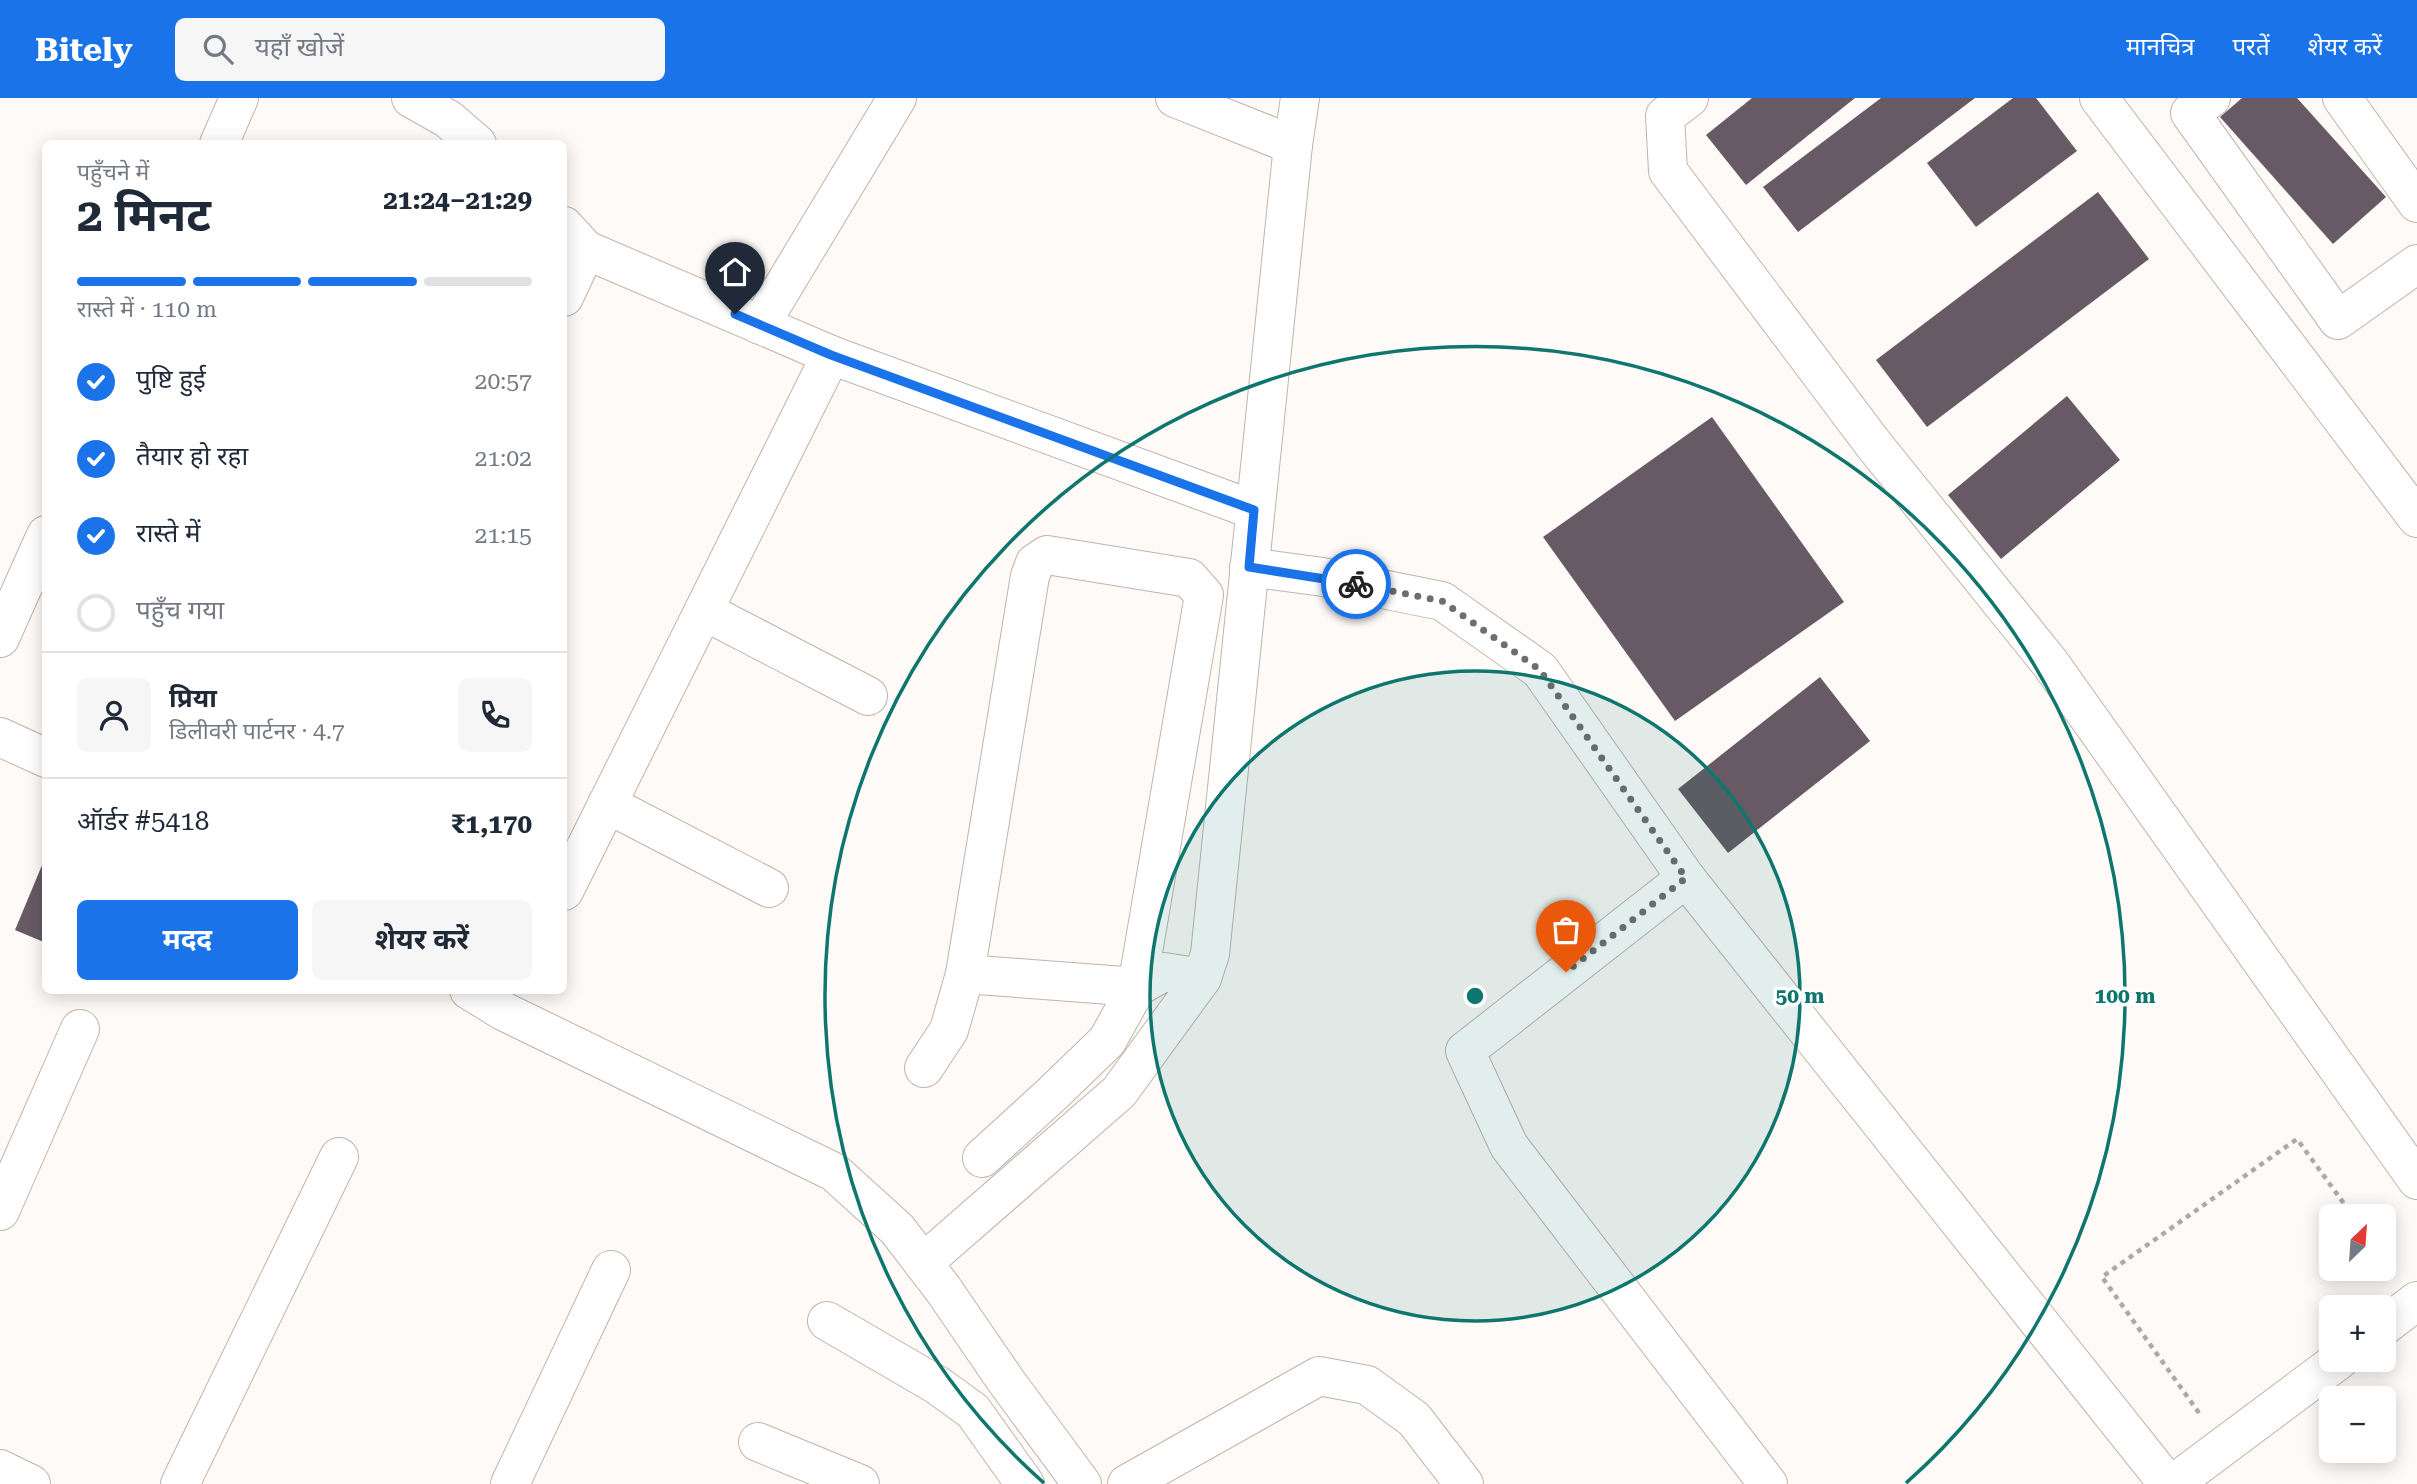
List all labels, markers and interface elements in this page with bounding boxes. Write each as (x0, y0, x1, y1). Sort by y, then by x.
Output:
search box (175, 18, 665, 81)
text: Bitely (35, 30, 133, 69)
icon: search (199, 30, 237, 68)
text: यहाँ खोजें (255, 32, 344, 62)
text: मानचित्र (2126, 33, 2194, 61)
text: परतें (2232, 33, 2270, 61)
text: शेयर करें (2308, 33, 2382, 61)
text: पहुँचने में (77, 159, 149, 186)
text: 21:24–21:29 (383, 185, 532, 215)
text: 2 मिनट (77, 188, 211, 242)
pin (705, 242, 765, 314)
icon: home (716, 253, 754, 291)
text: रास्ते में · 110 m (77, 296, 217, 323)
icon: check (77, 363, 115, 401)
text: पुष्टि हुई (136, 364, 206, 394)
text: 20:57 (475, 368, 532, 395)
icon: check (77, 440, 115, 478)
text: तैयार हो रहा (136, 441, 248, 471)
text: 21:02 (475, 445, 532, 472)
icon: check (77, 517, 115, 555)
text: रास्ते में (136, 518, 200, 548)
text: 21:15 (475, 522, 532, 549)
courier (1321, 549, 1391, 619)
icon: bike (1337, 565, 1375, 603)
text: पहुँच गया (136, 595, 224, 625)
button: person (77, 678, 151, 752)
button: phone (458, 678, 532, 752)
text: प्रिया (169, 683, 217, 713)
text: डिलीवरी पार्टनर · 4.7 (169, 718, 345, 745)
text: ऑर्डर #5418 (77, 806, 209, 836)
text: ₹1,170 (451, 809, 532, 839)
button: मदद (77, 900, 298, 980)
button: शेयर करें (312, 900, 532, 980)
pin (1536, 900, 1596, 972)
icon: bag (1547, 911, 1585, 949)
centre of rings (1463, 984, 1487, 1008)
text: 50 m (1775, 984, 1825, 1008)
text: 100 m (2095, 984, 2155, 1008)
north arrow (2319, 1204, 2396, 1281)
map controls (2319, 1204, 2396, 1463)
button: + (2319, 1295, 2396, 1372)
button: − (2319, 1386, 2396, 1463)

